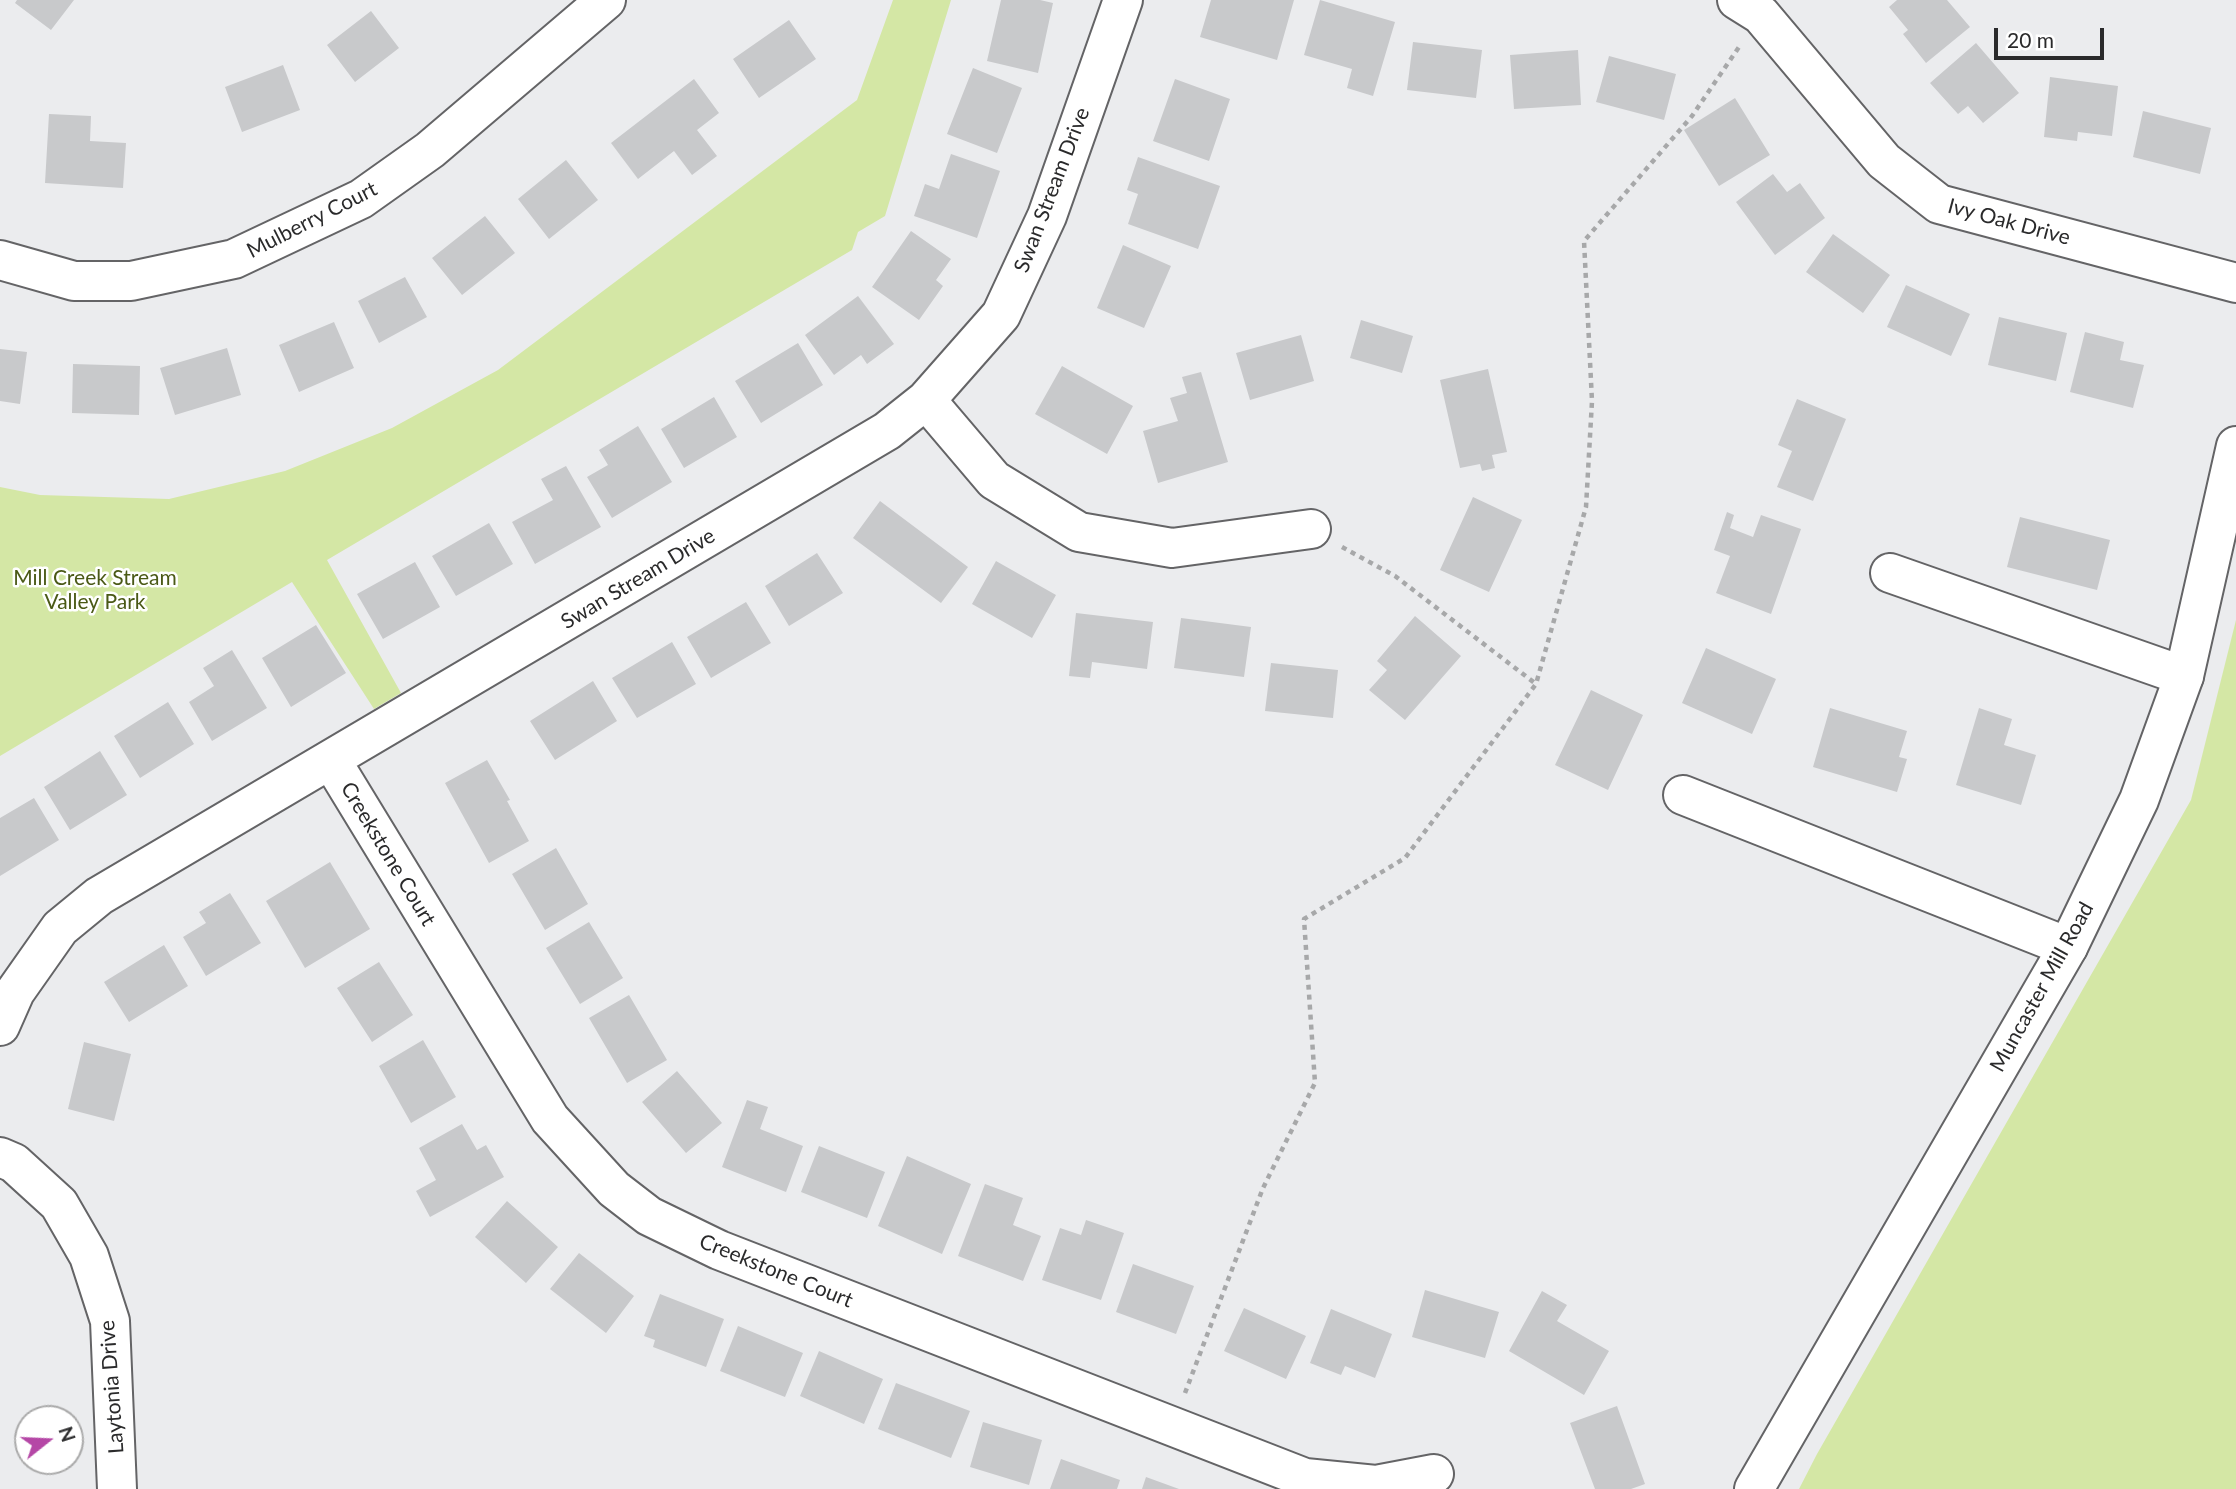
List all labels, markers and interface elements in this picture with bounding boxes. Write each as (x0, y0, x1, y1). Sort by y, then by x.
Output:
scale bar (1998, 14, 2108, 58)
text: 20 m (2007, 27, 2054, 52)
street label: Swan Stream Drive (1009, 104, 1095, 276)
street label: Mulberry Court (243, 176, 381, 264)
street label: Ivy Oak Drive (1945, 194, 2073, 250)
street label: Swan Stream Drive (557, 523, 719, 635)
park label: Mill Creek Stream Valley Park (13, 565, 177, 615)
street label: Creekstone Court (335, 778, 441, 930)
street label: Muncaster Mill Road (1985, 898, 2099, 1076)
street label: Creekstone Court (696, 1229, 856, 1313)
street label: Laytonia Drive (95, 1319, 129, 1455)
north arrow (14, 1405, 84, 1475)
text: N (54, 1423, 81, 1444)

